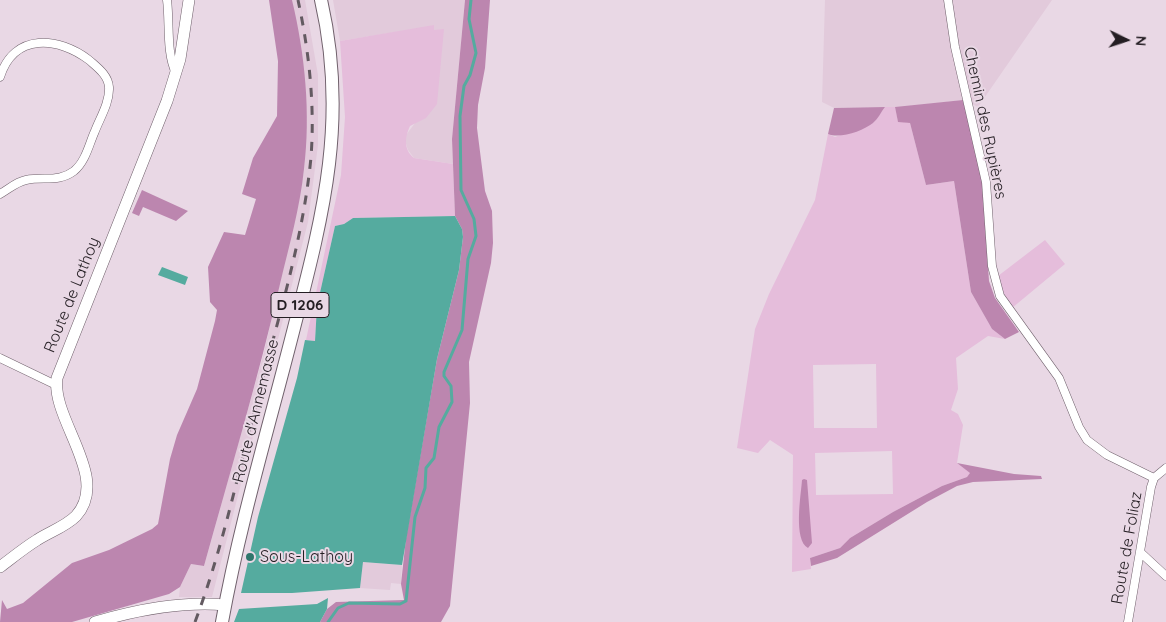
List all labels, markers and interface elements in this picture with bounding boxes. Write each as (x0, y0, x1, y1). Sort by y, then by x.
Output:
north arrow (1101, 15, 1151, 65)
text: N (1132, 35, 1150, 47)
street label: Chemin des Rupières (959, 45, 1011, 201)
street label: Route de Lathoy (40, 235, 104, 355)
road number: D 1206 (271, 292, 329, 318)
street label: Route d'Annemasse (229, 337, 283, 485)
street label: Route de Foliaz (1108, 490, 1146, 606)
place label: Sous-Lathoy (260, 547, 353, 567)
marker: Sous-Lathoy (244, 551, 256, 563)

